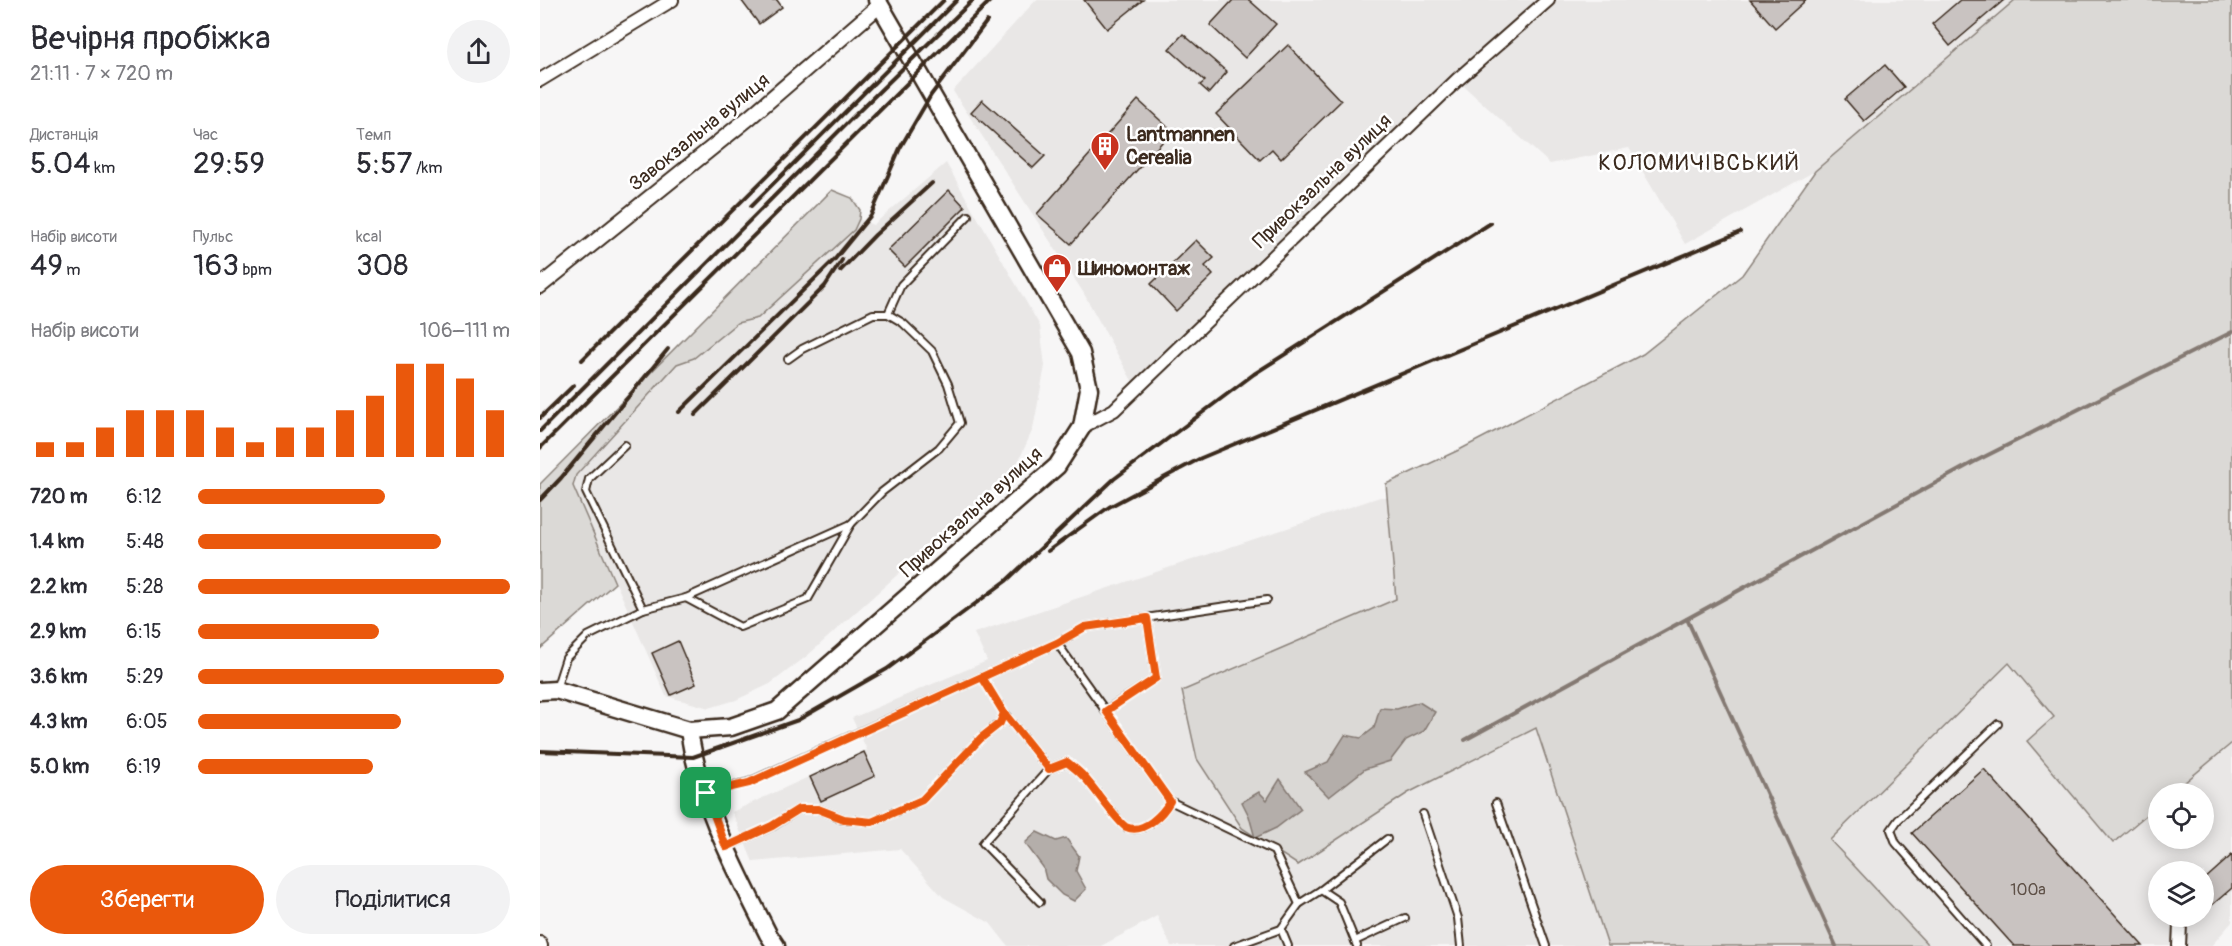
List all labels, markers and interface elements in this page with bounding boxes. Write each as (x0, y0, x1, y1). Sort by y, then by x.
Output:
text: Вечірня пробіжка (30, 18, 271, 59)
button: share (447, 20, 510, 83)
text: 21:11 · 7 × 720 m (30, 61, 173, 86)
street label: Завокзальна вулиця (623, 67, 775, 197)
street label: Привокзальна вулиця (1247, 108, 1397, 254)
place label: Lantmannen Cerealia (1126, 122, 1235, 170)
text: Дистанція (30, 125, 98, 145)
text: Час (193, 125, 218, 145)
text: Темп (356, 125, 391, 145)
building icon: Lantmannen Cerealia (1089, 130, 1121, 172)
text: 5.04 (30, 145, 91, 182)
text: 29:59 (193, 145, 265, 182)
text: 5:57 (356, 145, 412, 182)
district label: КОЛОМИЧІВСЬКИЙ (1598, 149, 1800, 177)
text: km (91, 158, 115, 178)
text: /km (412, 158, 443, 178)
text: Набір висоти (30, 227, 117, 247)
text: Пульс (193, 227, 233, 247)
text: kcal (356, 227, 382, 247)
text: 49 (30, 247, 63, 284)
text: 163 (193, 247, 239, 284)
text: 308 (356, 247, 408, 284)
shop icon: Шиномонтаж (1041, 252, 1073, 294)
place label: Шиномонтаж (1077, 256, 1191, 281)
text: m (63, 260, 81, 280)
text: bpm (239, 260, 272, 280)
text: Набір висоти (30, 318, 139, 343)
text: 106–111 m (420, 318, 510, 343)
street label: Привокзальна вулиця (895, 441, 1047, 583)
text: 720 m (30, 484, 88, 509)
text: 6:12 (126, 484, 162, 509)
text: 1.4 km (30, 529, 84, 554)
text: 5:48 (126, 529, 164, 554)
text: 2.2 km (30, 574, 87, 599)
text: 5:28 (126, 574, 163, 599)
text: 2.9 km (30, 619, 86, 644)
text: 6:15 (126, 619, 162, 644)
text: 3.6 km (30, 664, 88, 689)
text: 5:29 (126, 664, 164, 689)
text: 4.3 km (30, 709, 88, 734)
text: 6:05 (126, 709, 167, 734)
text: 5.0 km (30, 754, 89, 779)
text: 6:19 (126, 754, 161, 779)
pin (680, 767, 731, 818)
icon: arrive (689, 776, 722, 809)
map controls (2148, 783, 2214, 927)
button: locate (2148, 783, 2214, 849)
button: layers (2148, 861, 2214, 927)
button: Зберегти (30, 865, 264, 934)
button: Поділитися (276, 865, 510, 934)
house number: 100а (2010, 880, 2046, 900)

